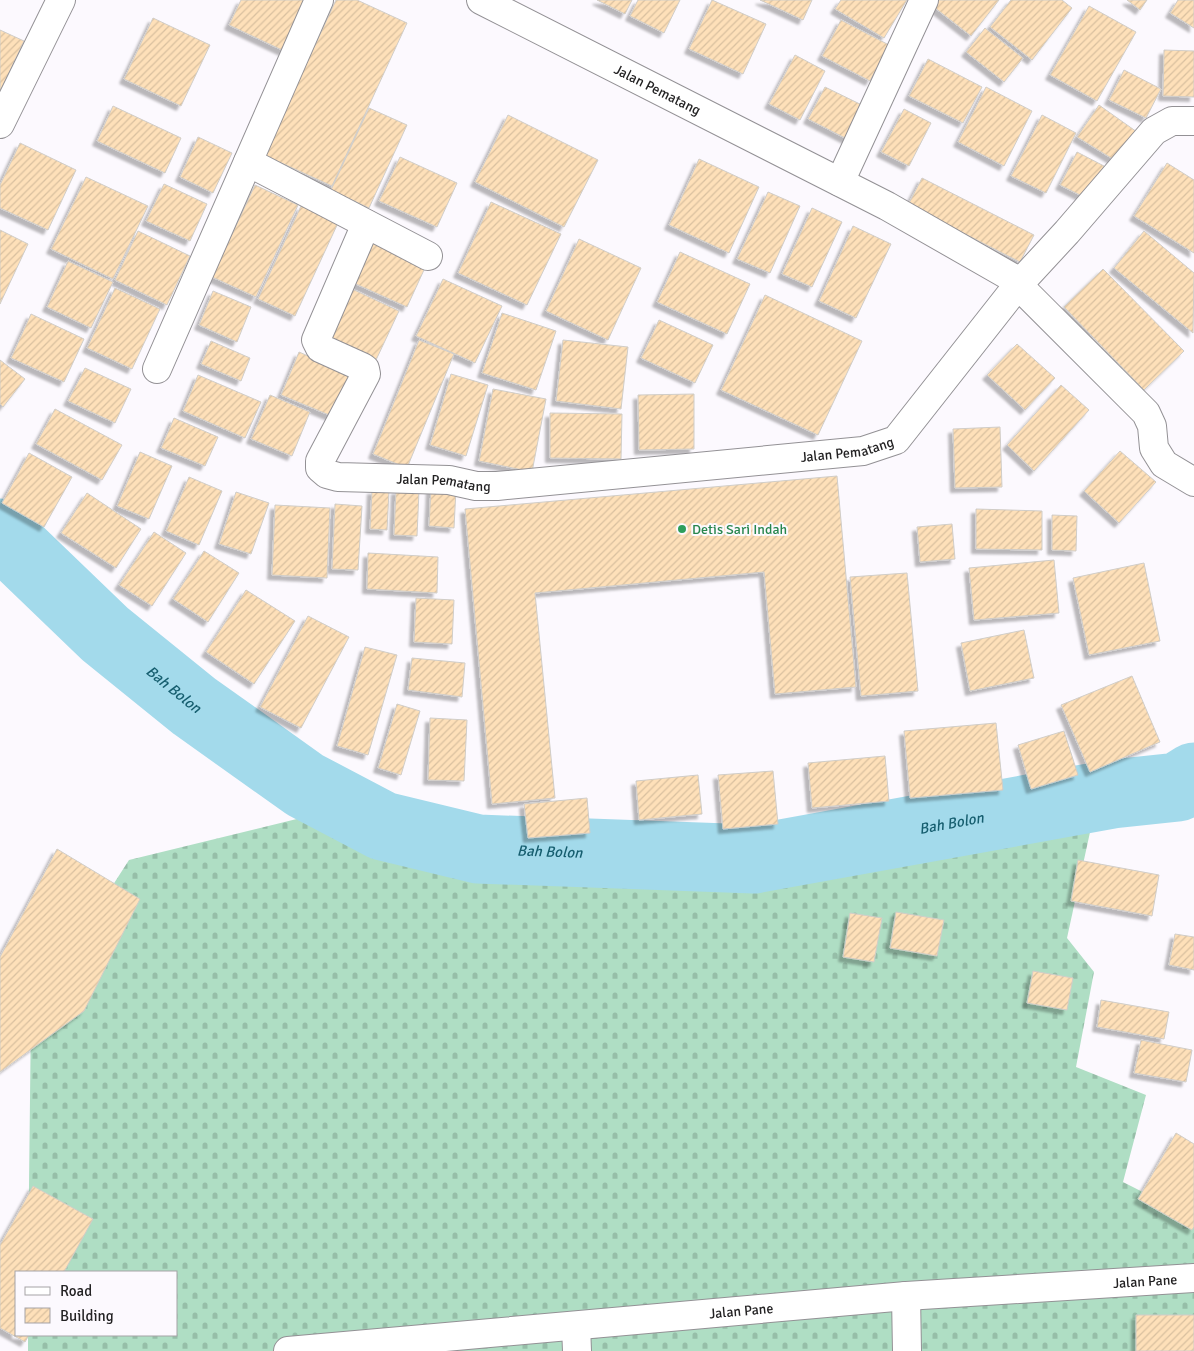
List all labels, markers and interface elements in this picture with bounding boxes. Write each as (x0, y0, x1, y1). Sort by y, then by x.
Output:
street label: Jalan Pematang (611, 61, 704, 119)
street label: Jalan Pematang (800, 433, 896, 465)
street label: Jalan Pematang (396, 470, 491, 495)
place label: Detis Sari Indah (692, 521, 787, 538)
marker: Detis Sari Indah (676, 523, 688, 535)
water label: Bah Bolon (143, 662, 205, 718)
water label: Bah Bolon (918, 808, 986, 838)
water label: Bah Bolon (517, 841, 583, 862)
legend (15, 1271, 178, 1336)
street label: Jalan Pane (1112, 1271, 1178, 1292)
text: Road (60, 1282, 92, 1300)
street label: Jalan Pane (708, 1299, 774, 1322)
text: Building (60, 1307, 114, 1325)

